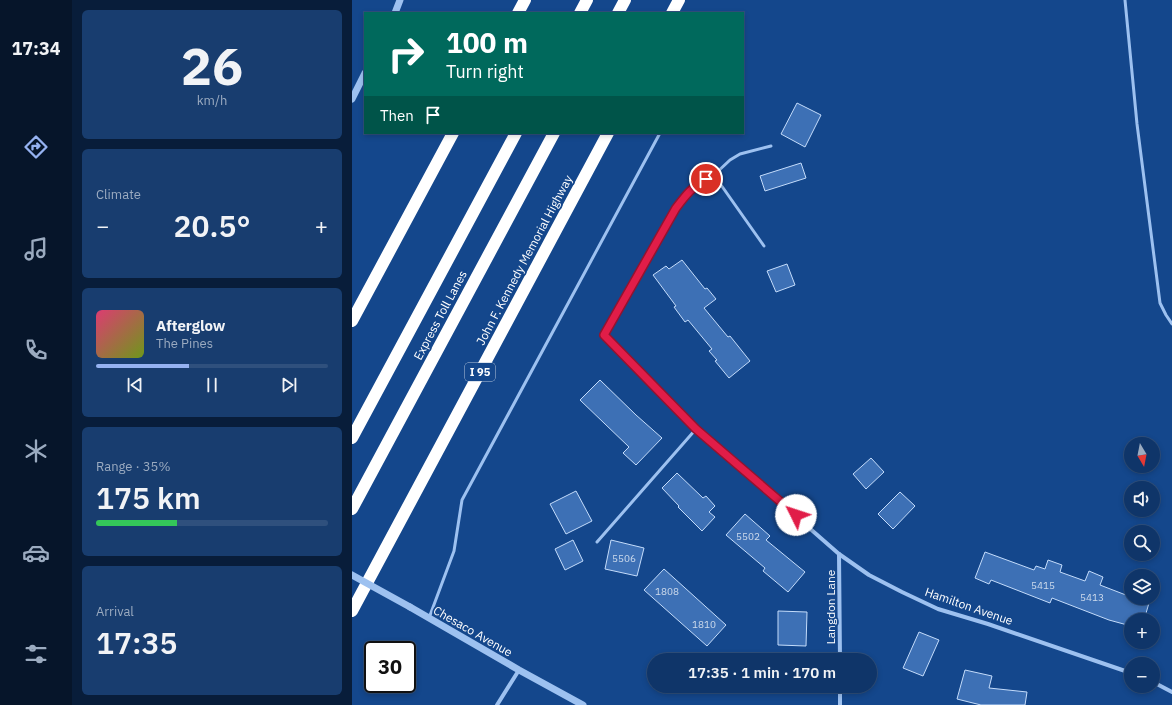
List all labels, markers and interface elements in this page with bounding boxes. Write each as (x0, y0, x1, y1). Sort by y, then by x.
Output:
text: 100 m (446, 24, 528, 61)
icon: right (380, 28, 432, 80)
text: 26 (181, 32, 243, 99)
text: 17:34 (11, 37, 61, 60)
text: Turn right (446, 60, 524, 83)
text: km/h (197, 92, 227, 109)
icon: arrive (422, 104, 444, 126)
text: Then (380, 106, 414, 125)
icon: directions (22, 133, 50, 161)
pin (689, 162, 723, 196)
icon: arrive (695, 168, 717, 190)
street label: John F. Kennedy Memorial Highway (473, 172, 575, 348)
text: Climate (96, 186, 141, 203)
text: 20.5° (173, 206, 251, 245)
text: − (96, 211, 109, 240)
text: + (315, 211, 328, 240)
icon: music (22, 235, 50, 263)
street label: Express Toll Lanes (410, 268, 470, 362)
text: Afterglow (156, 316, 225, 335)
text: The Pines (156, 335, 213, 352)
icon: phone (22, 336, 50, 364)
road number: I 95 (465, 363, 495, 381)
icon: previous (124, 374, 146, 396)
icon: pause (201, 374, 223, 396)
icon: next (278, 374, 300, 396)
icon: climate (22, 437, 50, 465)
north arrow (1124, 437, 1160, 473)
map controls (1124, 437, 1160, 693)
text: Range · 35% (96, 458, 170, 475)
text: 175 km (96, 478, 201, 517)
button: sound (1124, 481, 1160, 517)
position arrow (775, 494, 817, 536)
button: search (1124, 525, 1160, 561)
house number: 5502 (736, 530, 760, 543)
icon: car (22, 539, 50, 567)
house number: 5506 (612, 552, 636, 565)
street label: Langdon Lane (823, 569, 838, 644)
button: layers (1124, 569, 1160, 605)
house number: 5415 (1031, 579, 1055, 592)
street label: Hamilton Avenue (923, 584, 1015, 628)
house number: 1808 (655, 585, 679, 598)
house number: 5413 (1080, 591, 1104, 604)
street label: Chesaco Avenue (431, 602, 516, 660)
text: Arrival (96, 603, 134, 620)
button: + (1124, 613, 1160, 649)
house number: 1810 (692, 618, 716, 631)
text: 17:35 (96, 623, 178, 662)
icon: filters (22, 640, 50, 668)
speed limit sign: 30 (364, 641, 416, 693)
button: − (1124, 657, 1160, 693)
text: 17:35 · 1 min · 170 m (688, 663, 836, 682)

